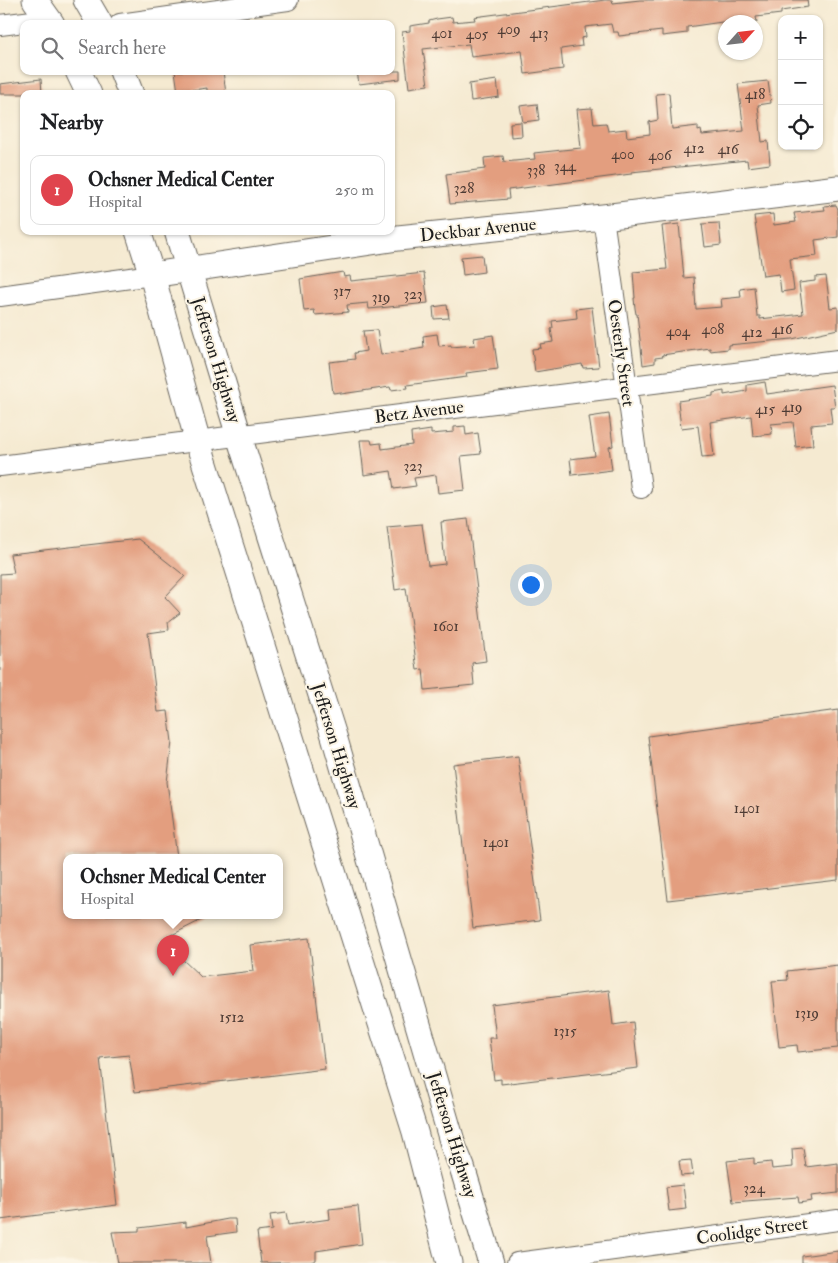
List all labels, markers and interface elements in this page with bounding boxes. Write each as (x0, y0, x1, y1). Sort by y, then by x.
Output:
north arrow (718, 15, 763, 60)
map controls (778, 15, 823, 150)
button: + (778, 15, 823, 60)
search box (20, 20, 395, 75)
house number: 409 (497, 20, 521, 39)
house number: 401 (431, 24, 453, 43)
house number: 413 (529, 24, 549, 43)
house number: 405 (466, 25, 489, 44)
icon: search (38, 34, 66, 62)
text: Search here (78, 36, 166, 60)
button: − (778, 60, 823, 105)
house number: 418 (745, 85, 765, 104)
button: locate (778, 105, 823, 150)
text: Nearby (40, 109, 103, 136)
house number: 412 (683, 139, 705, 158)
house number: 416 (718, 140, 740, 159)
house number: 400 (611, 145, 635, 164)
house number: 406 (648, 146, 673, 165)
house number: 344 (554, 157, 577, 176)
house number: 338 (527, 161, 545, 180)
text: Ochsner Medical Center (88, 168, 274, 192)
house number: 328 (454, 179, 474, 198)
text: 1 (54, 180, 60, 200)
text: 250 m (335, 180, 374, 200)
text: Hospital (88, 192, 142, 212)
street label: Deckbar Avenue (419, 212, 538, 248)
house number: 317 (333, 282, 351, 301)
house number: 323 (403, 285, 423, 304)
house number: 319 (372, 288, 390, 307)
street label: Jefferson Highway (186, 293, 246, 427)
street label: Oesterly Street (602, 298, 640, 408)
house number: 408 (702, 320, 724, 339)
house number: 416 (772, 320, 794, 339)
house number: 404 (666, 322, 691, 341)
house number: 412 (741, 323, 763, 342)
street label: Betz Avenue (373, 395, 465, 429)
house number: 419 (781, 398, 803, 417)
house number: 415 (755, 400, 775, 419)
house number: 323 (403, 457, 423, 476)
your location (518, 572, 544, 598)
house number: 1601 (433, 617, 459, 636)
street label: Jefferson Highway (306, 679, 366, 813)
house number: 1401 (734, 799, 760, 818)
house number: 1401 (483, 833, 509, 852)
popup (63, 854, 283, 919)
text: Ochsner Medical Center (80, 865, 266, 889)
text: Hospital (80, 889, 134, 909)
pin: 1 (157, 935, 189, 976)
house number: 1319 (795, 1004, 819, 1023)
house number: 1512 (220, 1008, 245, 1027)
house number: 1315 (553, 1022, 577, 1041)
street label: Jefferson Highway (422, 1068, 482, 1202)
house number: 324 (743, 1179, 766, 1198)
street label: Coolidge Street (695, 1212, 809, 1250)

